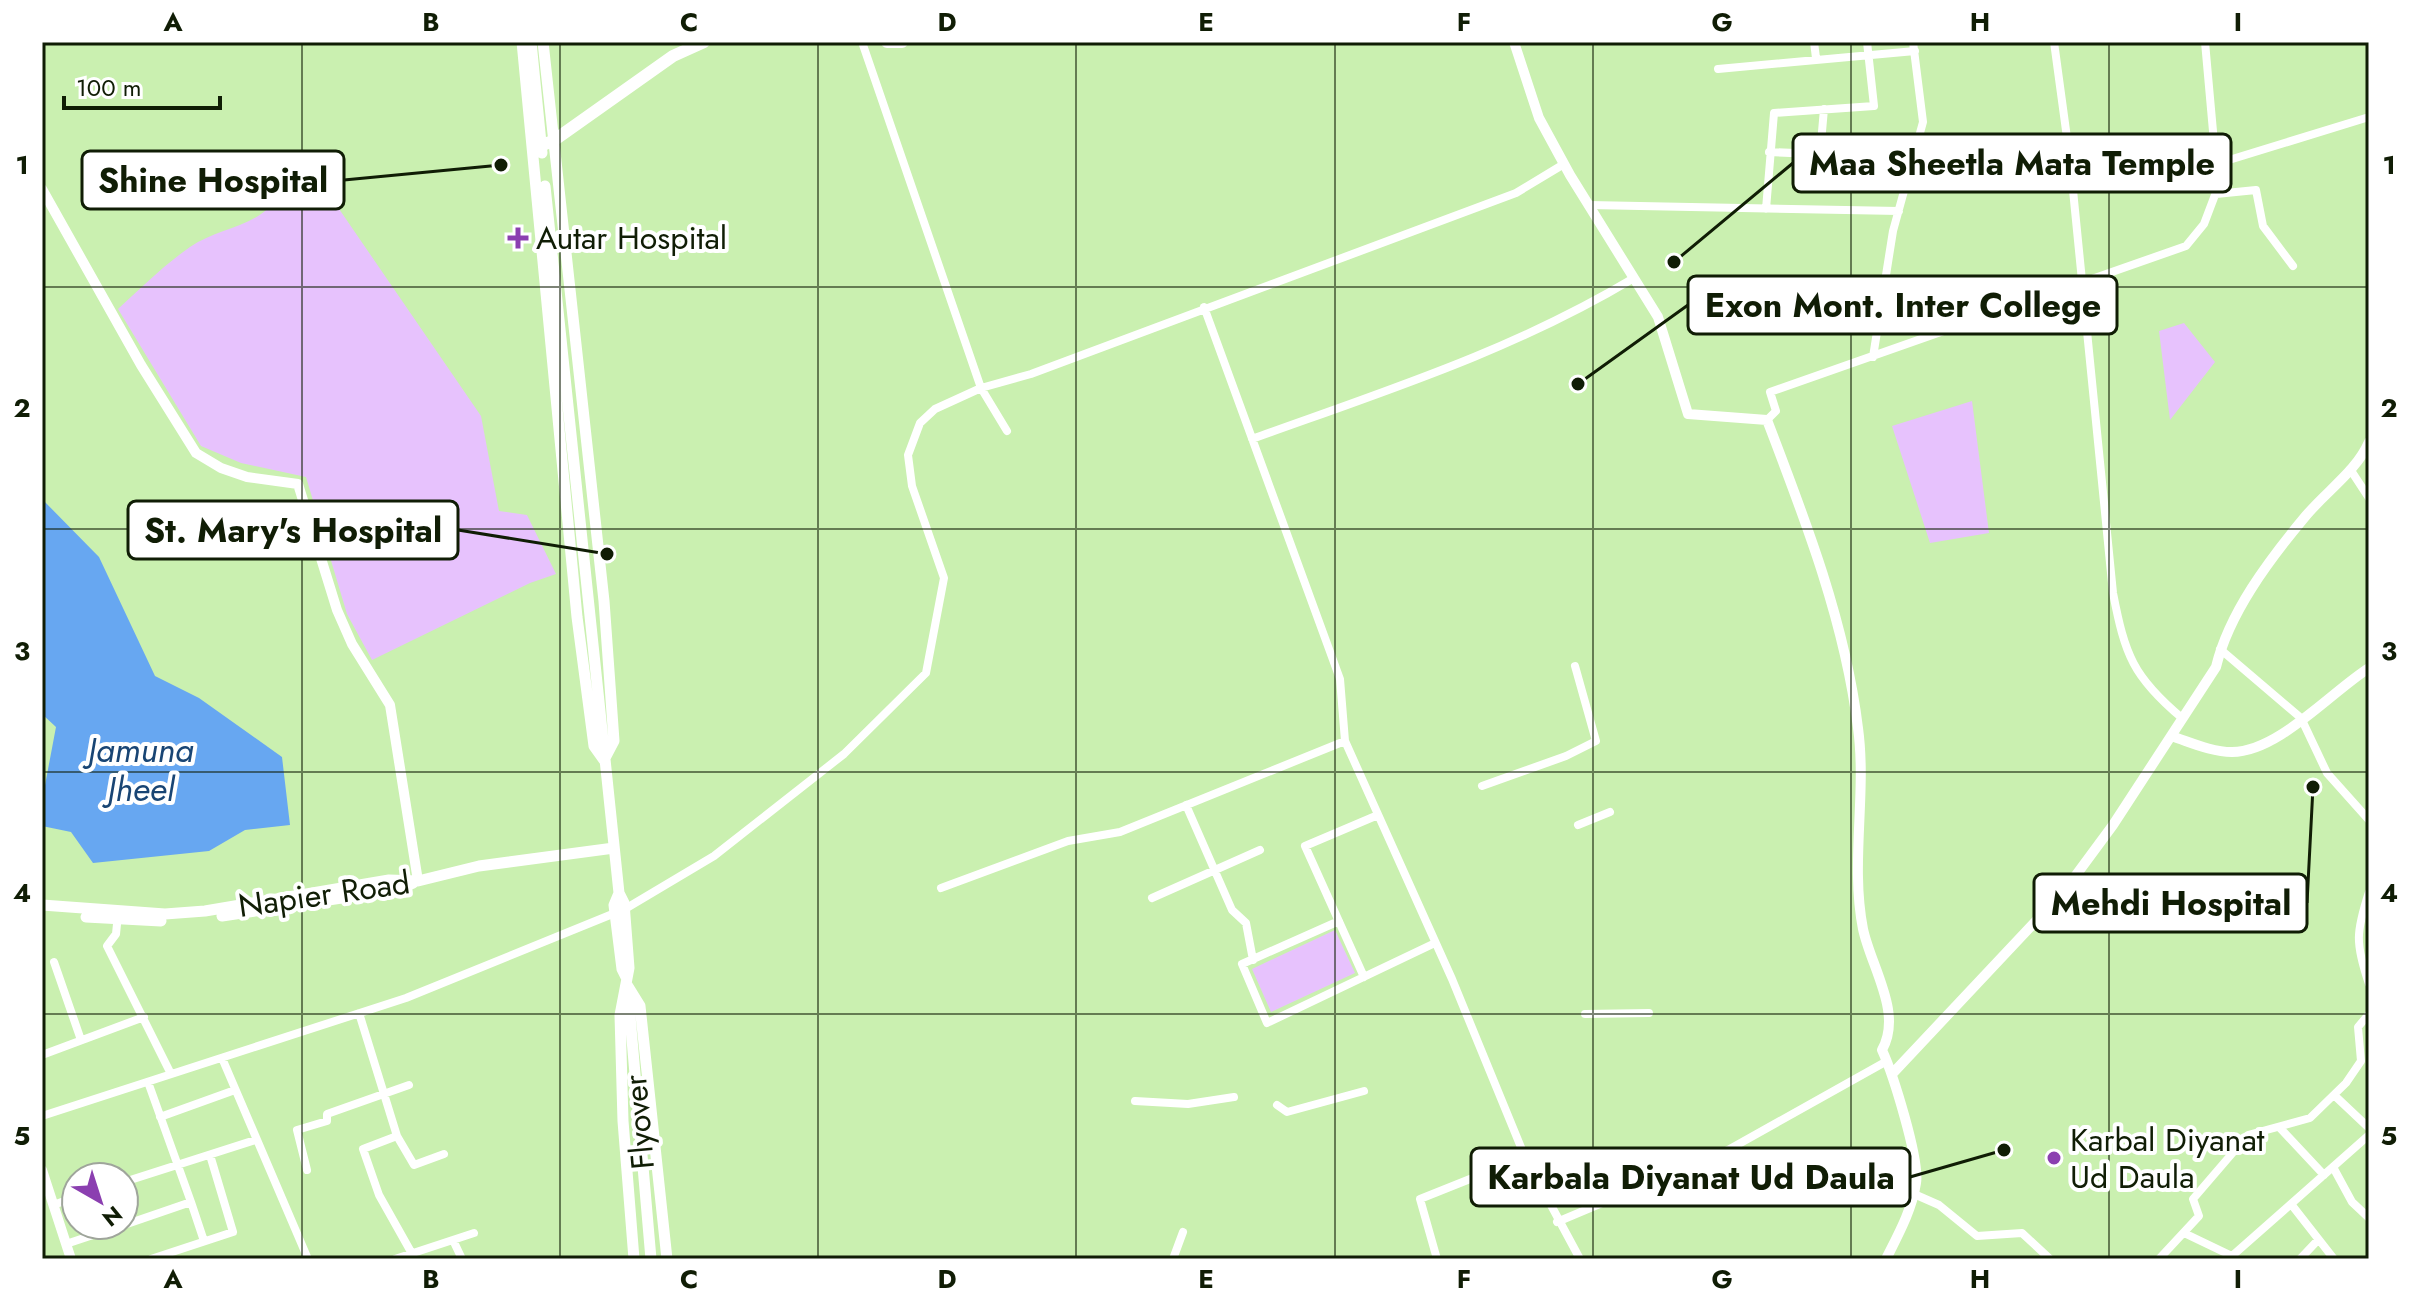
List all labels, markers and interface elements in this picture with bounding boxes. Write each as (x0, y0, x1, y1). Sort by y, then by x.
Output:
text: A (162, 3, 183, 41)
text: B (422, 3, 440, 41)
text: C (680, 3, 698, 41)
text: D (937, 3, 957, 41)
text: E (1198, 3, 1214, 41)
text: F (1457, 3, 1471, 41)
text: G (1711, 3, 1733, 41)
text: H (1970, 3, 1990, 41)
text: I (2234, 3, 2242, 41)
scale bar (64, 60, 220, 110)
text: 100 m (76, 70, 142, 105)
callout: Maa Sheetla Mata Temple (1793, 134, 2231, 192)
text: Maa Sheetla Mata Temple (1809, 139, 2215, 188)
text: 1 (15, 146, 29, 184)
text: 1 (2382, 146, 2396, 184)
callout: Shine Hospital (82, 151, 344, 209)
text: Shine Hospital (98, 156, 328, 205)
place label: Autar Hospital (536, 215, 727, 261)
marker: Autar Hospital (507, 227, 529, 249)
callout: Exon Mont. Inter College (1688, 276, 2117, 334)
text: Exon Mont. Inter College (1705, 281, 2101, 330)
text: 2 (13, 389, 31, 427)
text: 2 (2380, 389, 2398, 427)
callout: St. Mary's Hospital (128, 501, 458, 559)
text: St. Mary's Hospital (144, 506, 442, 555)
text: 3 (14, 632, 30, 670)
text: 3 (2381, 632, 2397, 670)
water label: Jamuna Jheel (82, 726, 194, 814)
street label: Napier Road (235, 859, 413, 929)
text: 4 (13, 874, 31, 912)
callout: Mehdi Hospital (2034, 874, 2307, 932)
text: 4 (2380, 874, 2398, 912)
text: Mehdi Hospital (2051, 879, 2291, 928)
street label: Flyover (612, 1073, 666, 1171)
text: 5 (14, 1117, 30, 1155)
place label: Karbal Diyanat Ud Daula (2070, 1117, 2265, 1200)
text: 5 (2381, 1117, 2397, 1155)
callout: Karbala Diyanat Ud Daula (1471, 1148, 1910, 1206)
marker: Karbal Diyanat Ud Daula (2045, 1149, 2063, 1167)
text: Karbala Diyanat Ud Daula (1487, 1153, 1895, 1202)
north arrow (60, 1161, 140, 1241)
text: N (96, 1199, 129, 1234)
text: A (162, 1260, 183, 1298)
text: B (422, 1260, 440, 1298)
text: C (680, 1260, 698, 1298)
text: D (937, 1260, 957, 1298)
text: E (1198, 1260, 1214, 1298)
text: F (1457, 1260, 1471, 1298)
text: G (1711, 1260, 1733, 1298)
text: H (1970, 1260, 1990, 1298)
text: I (2234, 1260, 2242, 1298)

